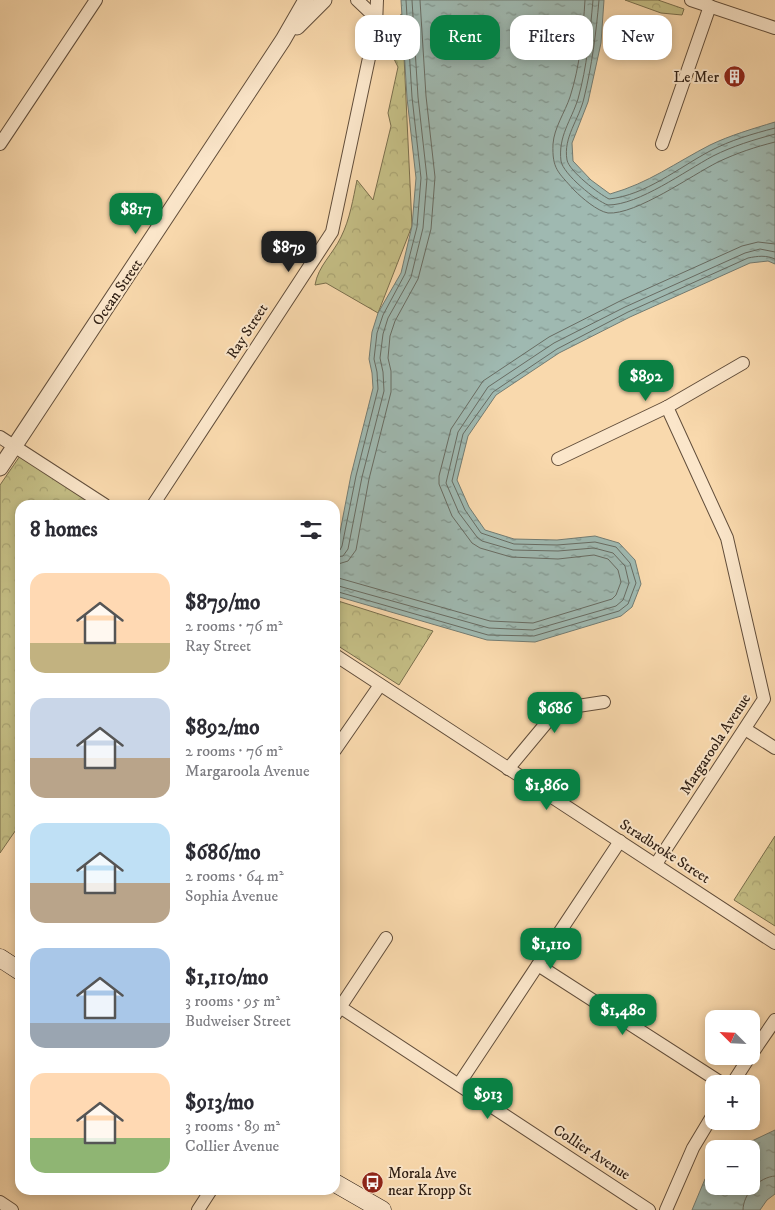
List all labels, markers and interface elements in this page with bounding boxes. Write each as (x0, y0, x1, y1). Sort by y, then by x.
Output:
chip: Buy (355, 15, 420, 60)
chip: Rent (430, 15, 500, 60)
chip: Filters (510, 15, 593, 60)
chip: New (603, 15, 672, 60)
building icon: Le Mer (723, 65, 747, 89)
place label: Le Mer (673, 68, 719, 87)
pin: $817 (106, 192, 166, 235)
text: $817 (120, 199, 152, 219)
pin: $879 (259, 230, 319, 273)
text: $879 (272, 237, 306, 257)
street label: Ocean Street (88, 255, 147, 329)
street label: Ray Street (223, 300, 272, 362)
pin: $892 (616, 360, 676, 402)
text: $892 (630, 366, 662, 386)
icon: filters (297, 516, 325, 544)
text: 8 homes (30, 517, 98, 543)
text: $879/mo (185, 590, 260, 616)
icon: home (70, 593, 130, 653)
text: 2 rooms · 76 m² (185, 616, 283, 636)
text: Ray Street (185, 636, 251, 656)
street label: Margaroola Avenue (676, 690, 755, 798)
pin: $686 (525, 692, 585, 734)
text: $686 (538, 698, 572, 718)
text: $892/mo (185, 715, 259, 741)
icon: home (70, 718, 130, 778)
text: 2 rooms · 76 m² (185, 741, 283, 761)
text: Margaroola Avenue (185, 761, 310, 781)
pin: $1,860 (506, 768, 588, 811)
text: $1,860 (525, 775, 569, 795)
street label: Stradbroke Street (616, 815, 714, 888)
text: $686/mo (185, 840, 260, 866)
icon: home (70, 843, 130, 903)
text: 2 rooms · 64 m² (185, 866, 284, 886)
text: Sophia Avenue (185, 886, 278, 906)
pin: $1,110 (510, 928, 592, 970)
text: $1,110 (531, 934, 571, 954)
text: $1,110/mo (185, 965, 268, 991)
icon: home (70, 968, 130, 1028)
text: 3 rooms · 95 m² (185, 991, 280, 1011)
pin: $1,480 (582, 994, 664, 1036)
text: $1,480 (600, 1000, 646, 1020)
north arrow (705, 1010, 760, 1065)
map controls (705, 1010, 760, 1195)
text: Budweiser Street (185, 1011, 291, 1031)
button: + (705, 1075, 760, 1130)
pin: $913 (458, 1078, 518, 1120)
text: $913 (474, 1084, 502, 1104)
text: $913/mo (185, 1090, 254, 1116)
icon: home (70, 1093, 130, 1153)
text: 3 rooms · 89 m² (185, 1116, 280, 1136)
street label: Collier Avenue (550, 1120, 634, 1184)
text: Collier Avenue (185, 1136, 279, 1156)
button: − (705, 1140, 760, 1195)
place label: Morala Ave near Kropp St (388, 1164, 472, 1200)
bus stop icon: Morala Ave near Kropp St (360, 1170, 384, 1194)

